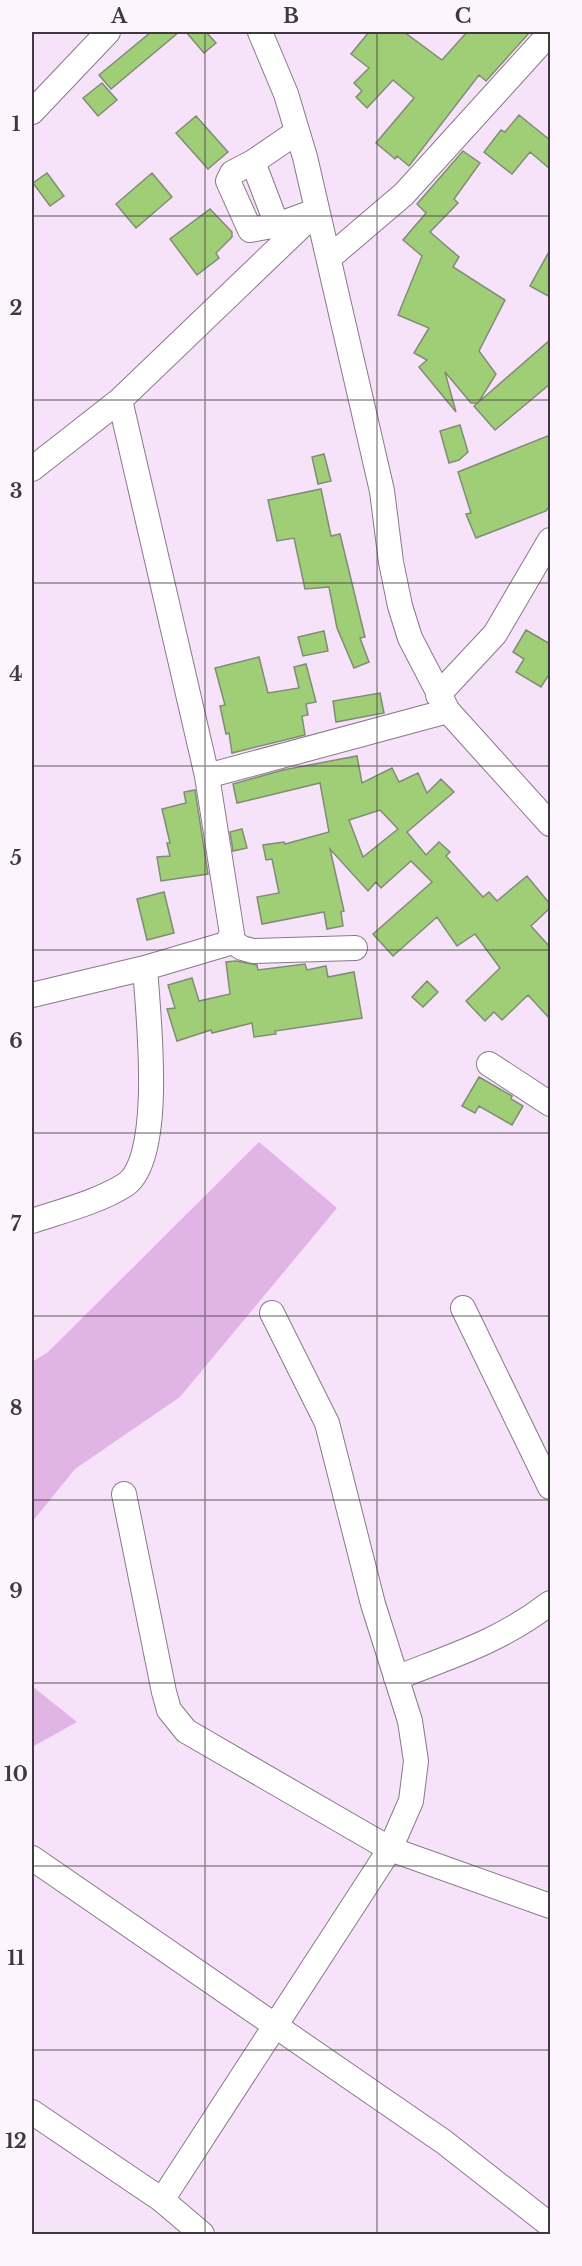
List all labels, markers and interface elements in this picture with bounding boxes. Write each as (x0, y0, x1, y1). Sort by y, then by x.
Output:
text: A (110, 4, 128, 28)
text: B (283, 4, 299, 28)
text: C (455, 4, 471, 28)
text: 1 (12, 112, 21, 136)
text: 2 (9, 296, 23, 320)
text: 3 (10, 479, 22, 503)
text: 4 (9, 662, 23, 686)
text: 5 (10, 846, 22, 870)
text: 6 (9, 1029, 23, 1053)
text: 7 (11, 1212, 22, 1236)
text: 8 (10, 1396, 22, 1420)
text: 9 (9, 1579, 23, 1603)
text: 10 (4, 1762, 28, 1786)
text: 11 (7, 1946, 25, 1970)
text: 12 (5, 2129, 27, 2153)

